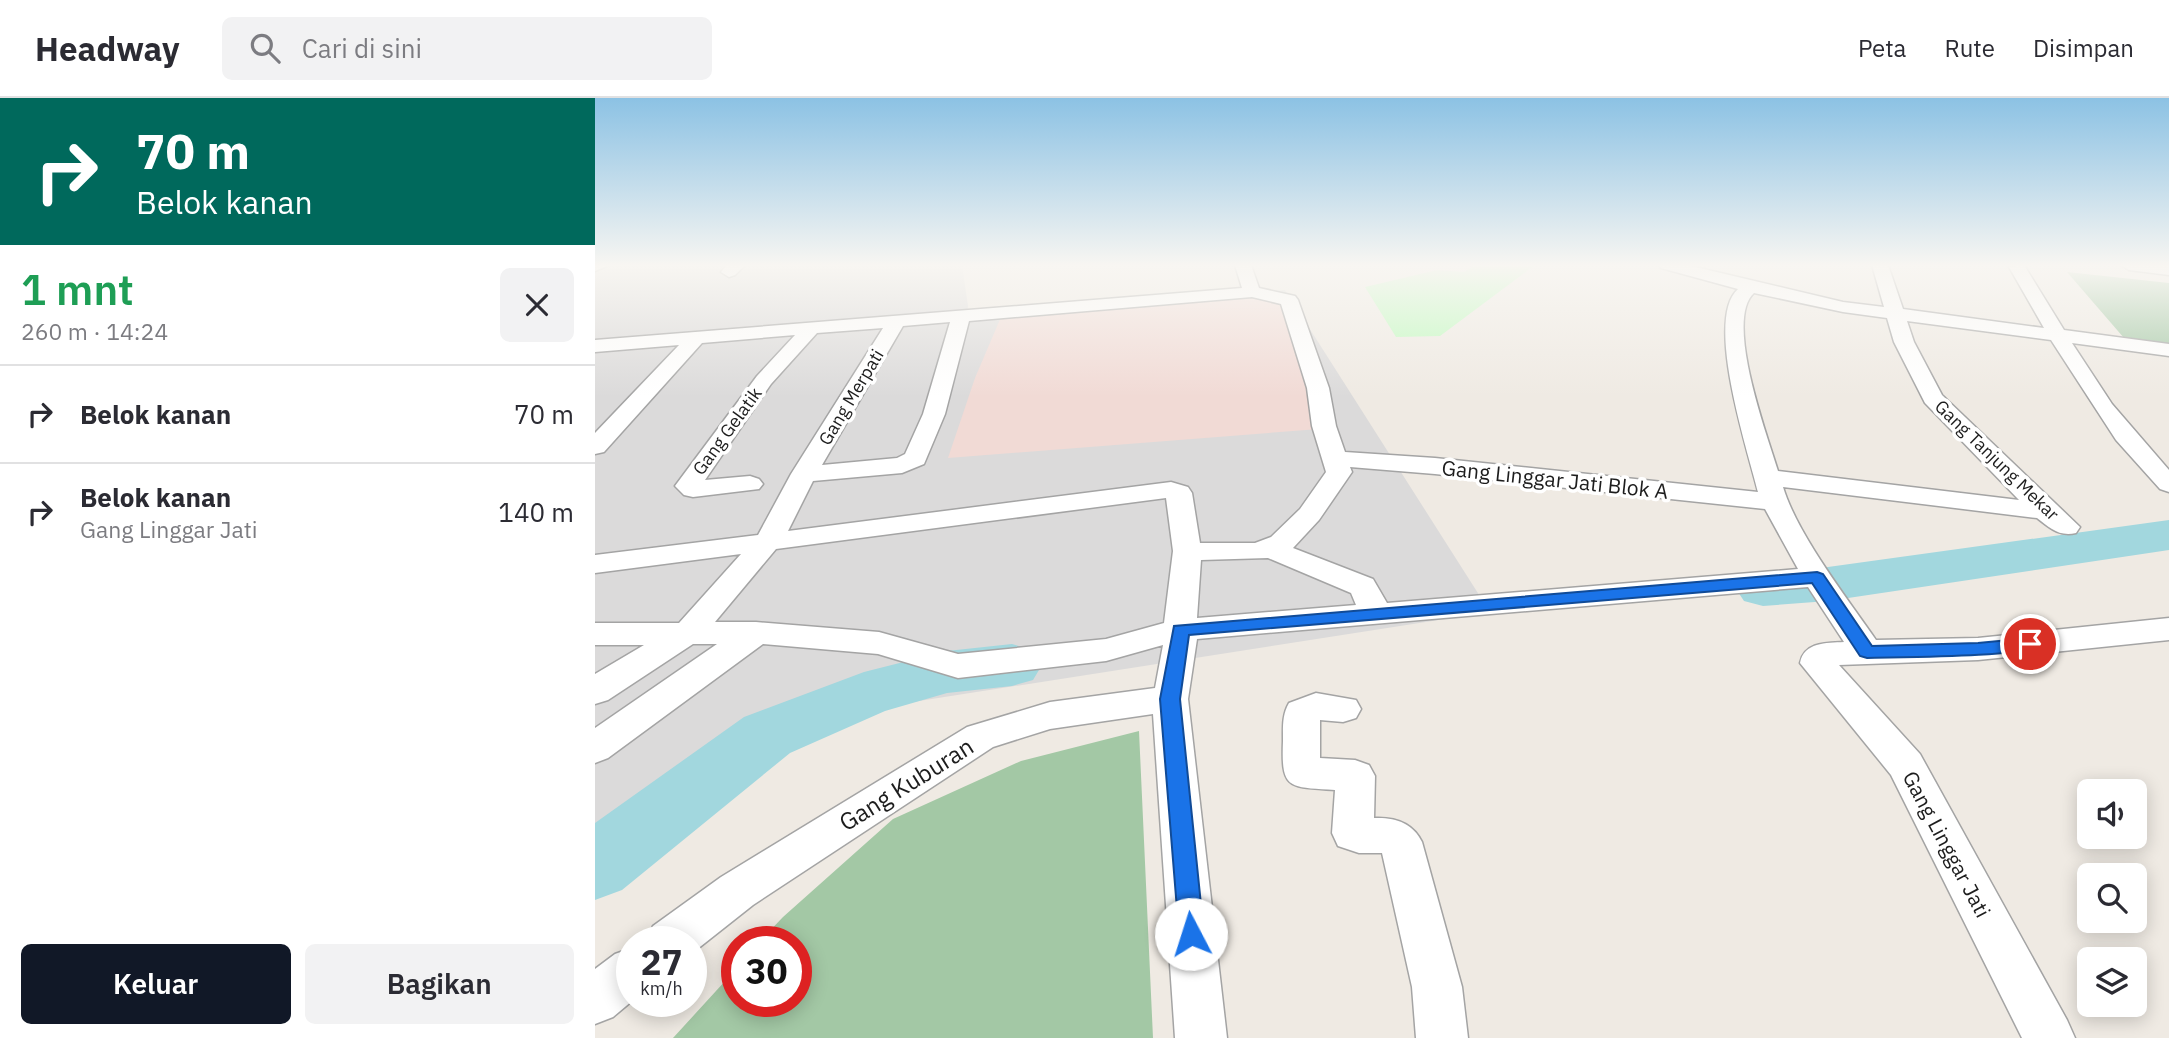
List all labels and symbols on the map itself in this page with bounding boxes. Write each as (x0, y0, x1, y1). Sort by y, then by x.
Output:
street label: Gang Merpati (813, 345, 889, 449)
street label: Gang Gelatik (687, 382, 767, 480)
street label: Gang Tanjung Mekar (1930, 395, 2064, 525)
street label: Gang Linggar Jati Blok A (1440, 453, 1670, 505)
pin (2000, 614, 2060, 674)
street label: Gang Kuburan (833, 730, 979, 838)
street label: Gang Linggar Jati (1897, 766, 1997, 922)
position arrow (1154, 897, 1228, 971)
speed limit sign: 30 (721, 926, 812, 1017)

